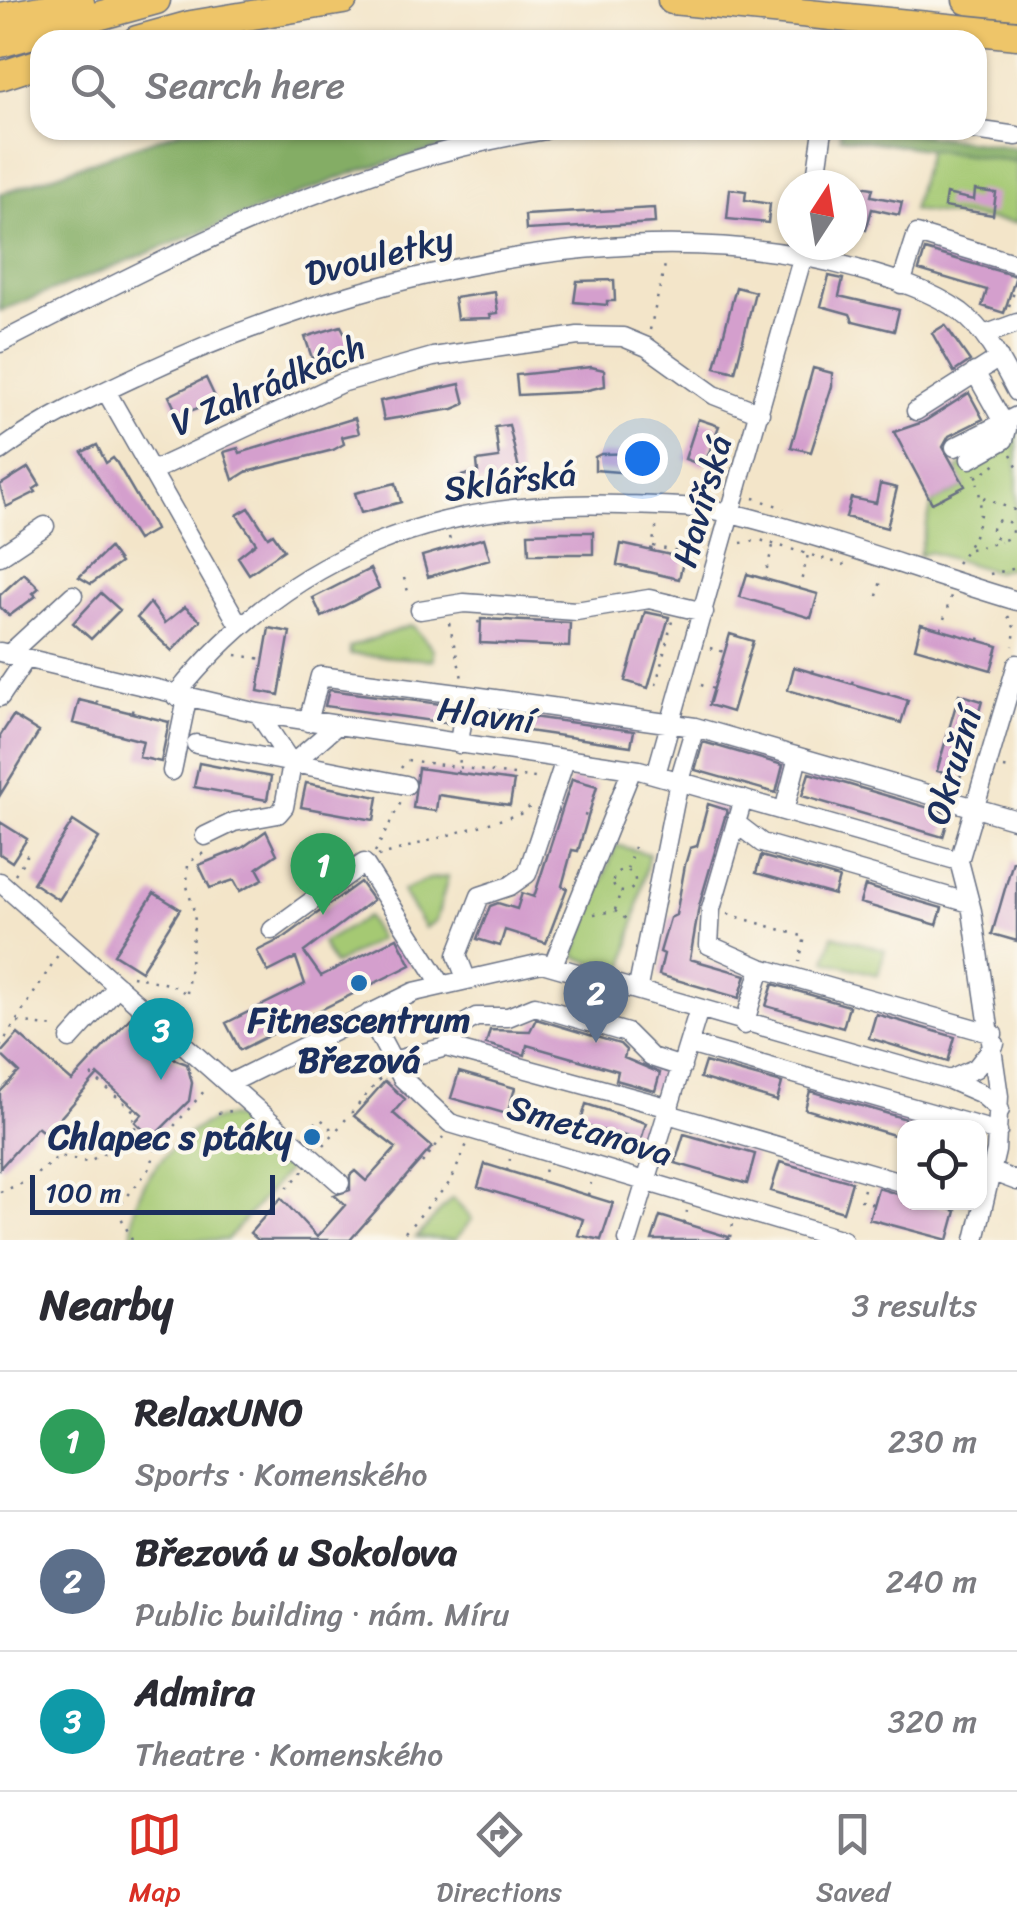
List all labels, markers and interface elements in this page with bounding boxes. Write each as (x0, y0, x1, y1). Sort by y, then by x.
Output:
search box (30, 30, 987, 140)
text: Search here (145, 52, 345, 119)
icon: search (65, 58, 120, 113)
north arrow (777, 170, 867, 260)
street label: Dvouletky (298, 207, 461, 304)
street label: V Zahrádkách (161, 316, 375, 454)
street label: Havířská (654, 428, 750, 574)
your location (617, 433, 668, 484)
street label: Sklářská (440, 442, 580, 520)
street label: Hlavní (434, 678, 543, 753)
street label: Okružní (906, 696, 1001, 832)
pin: 1 (290, 832, 356, 915)
pin: 2 (564, 960, 628, 1043)
marker: Fitnescentrum Březová (348, 972, 370, 994)
place label: Fitnescentrum Březová (247, 989, 470, 1091)
pin: 3 (128, 998, 194, 1080)
street label: Smetanova (500, 1076, 680, 1184)
place label: Chlapec s ptáky (47, 1106, 293, 1168)
map controls (897, 1120, 987, 1210)
button: locate (897, 1120, 987, 1210)
marker: Chlapec s ptáky (301, 1126, 323, 1148)
text: 100 m (45, 1168, 121, 1217)
scale bar (30, 1170, 275, 1214)
text: Nearby (40, 1268, 173, 1342)
text: 3 results (852, 1277, 977, 1334)
text: RelaxUNO (135, 1379, 303, 1446)
text: 1 (66, 1413, 79, 1470)
text: 230 m (888, 1413, 977, 1470)
text: Sports · Komenského (135, 1446, 427, 1503)
text: Březová u Sokolova (135, 1519, 457, 1586)
text: 2 (63, 1553, 82, 1610)
text: 240 m (885, 1553, 977, 1610)
text: Public building · nám. Míru (135, 1586, 509, 1643)
text: Admira (135, 1659, 254, 1726)
text: 3 (64, 1693, 81, 1750)
text: 320 m (888, 1693, 977, 1750)
text: Theatre · Komenského (135, 1726, 443, 1783)
tab: Map (127, 1807, 182, 1916)
tab: Directions (436, 1807, 562, 1916)
tab: Saved (816, 1807, 890, 1916)

